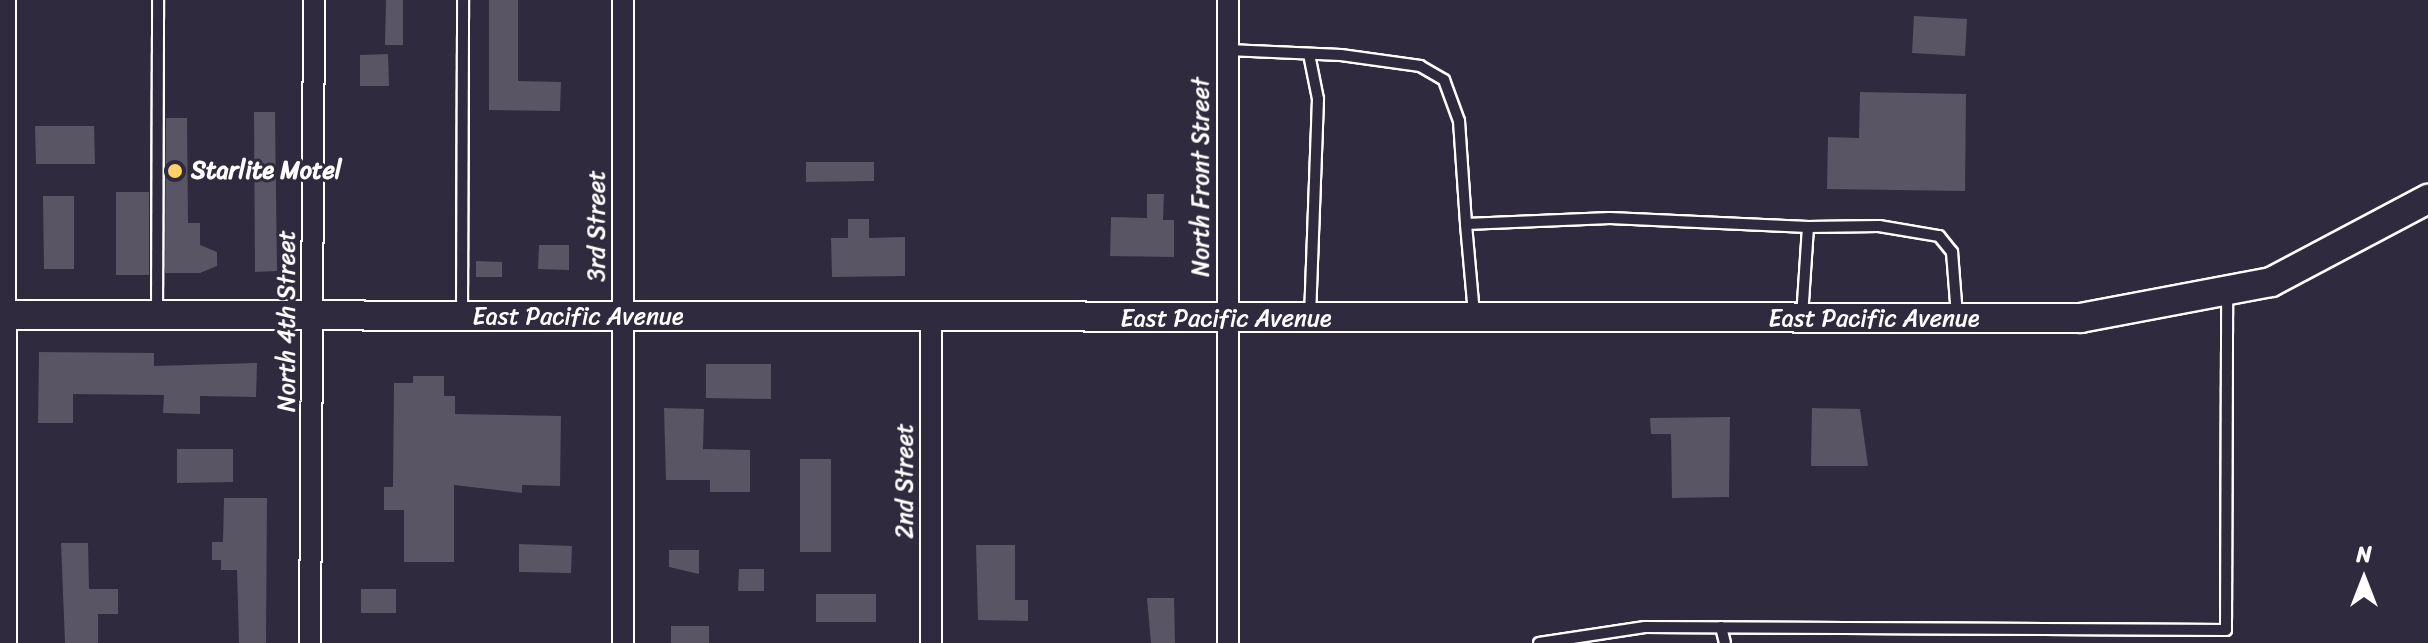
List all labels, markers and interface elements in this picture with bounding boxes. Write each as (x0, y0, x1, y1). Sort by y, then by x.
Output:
street label: North Front Street (1187, 76, 1215, 278)
place label: Starlite Motel (191, 157, 342, 185)
marker: Starlite Motel (166, 162, 184, 180)
street label: 3rd Street (583, 170, 611, 282)
street label: North 4th Street (273, 230, 301, 412)
street label: East Pacific Avenue (473, 303, 683, 331)
street label: East Pacific Avenue (1121, 305, 1331, 333)
street label: East Pacific Avenue (1769, 305, 1979, 333)
street label: 2nd Street (891, 423, 919, 539)
text: N (2356, 535, 2372, 574)
north arrow (2324, 539, 2404, 619)

